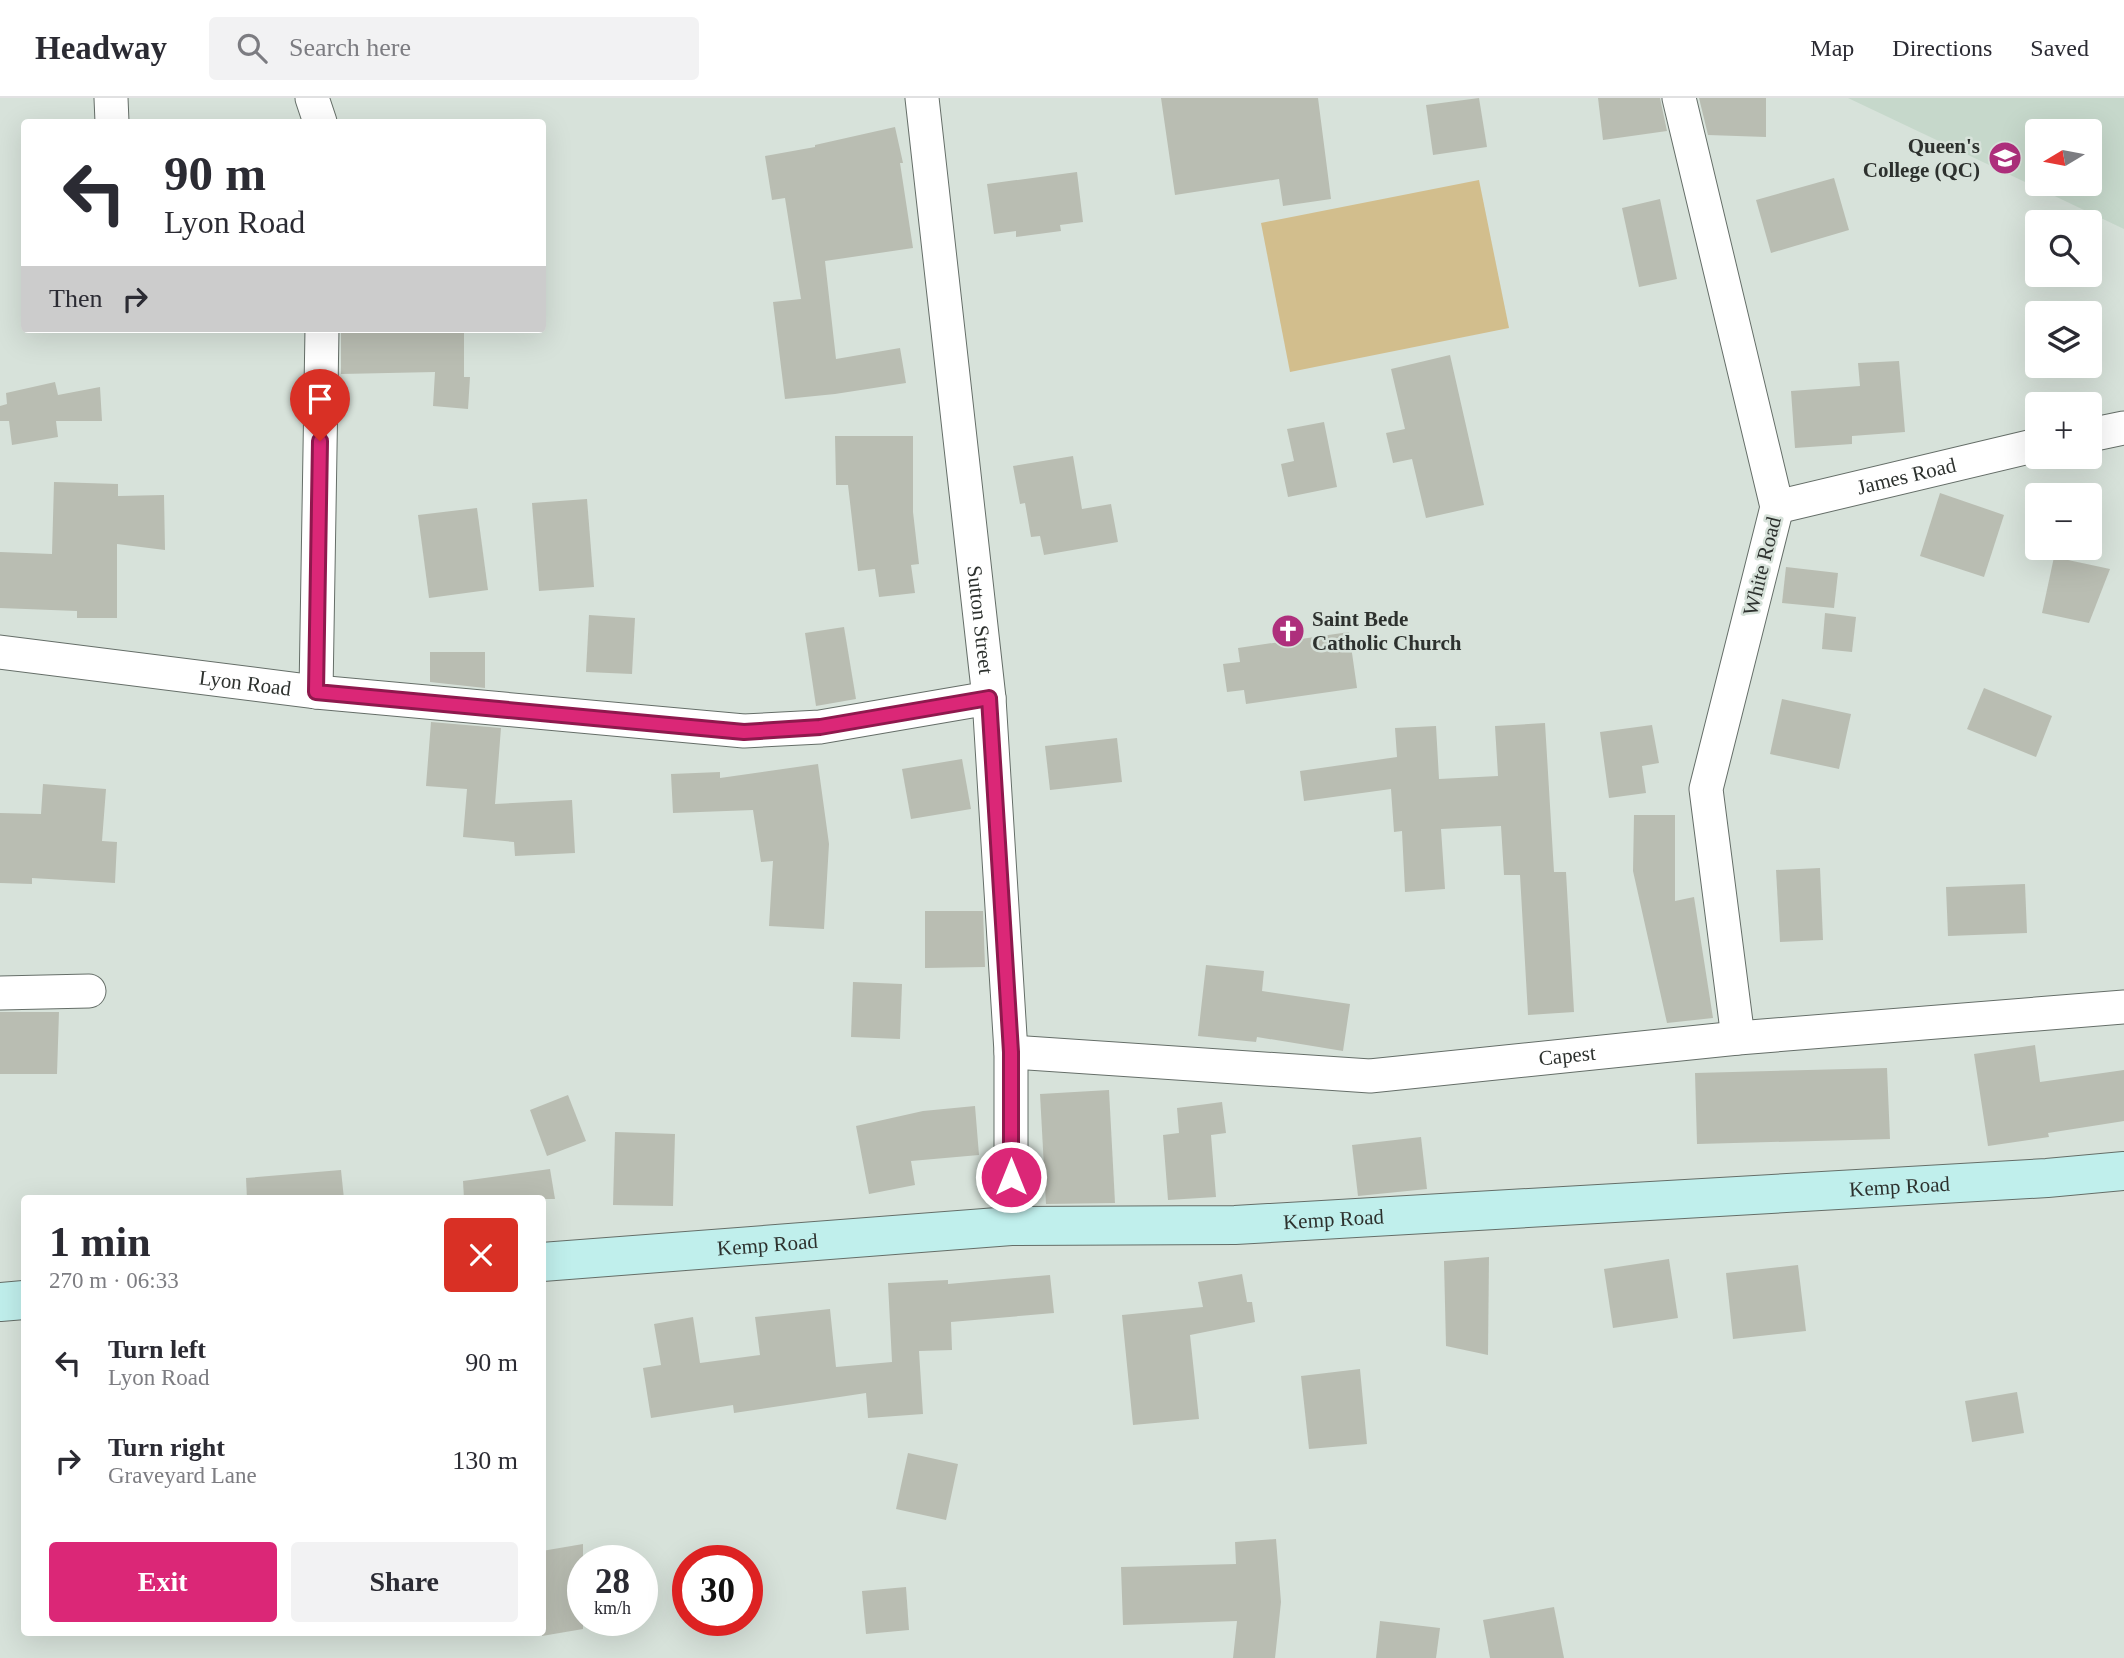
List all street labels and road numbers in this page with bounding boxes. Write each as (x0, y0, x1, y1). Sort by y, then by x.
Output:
street label: James Road (1854, 453, 1959, 500)
street label: White Road (1738, 514, 1786, 618)
street label: Sutton Street (962, 564, 998, 675)
street label: Lyon Road (198, 665, 293, 701)
street label: Capest (1537, 1041, 1597, 1071)
street label: Kemp Road (1848, 1172, 1951, 1201)
street label: Kemp Road (1282, 1204, 1385, 1234)
street label: Kemp Road (716, 1229, 819, 1261)

